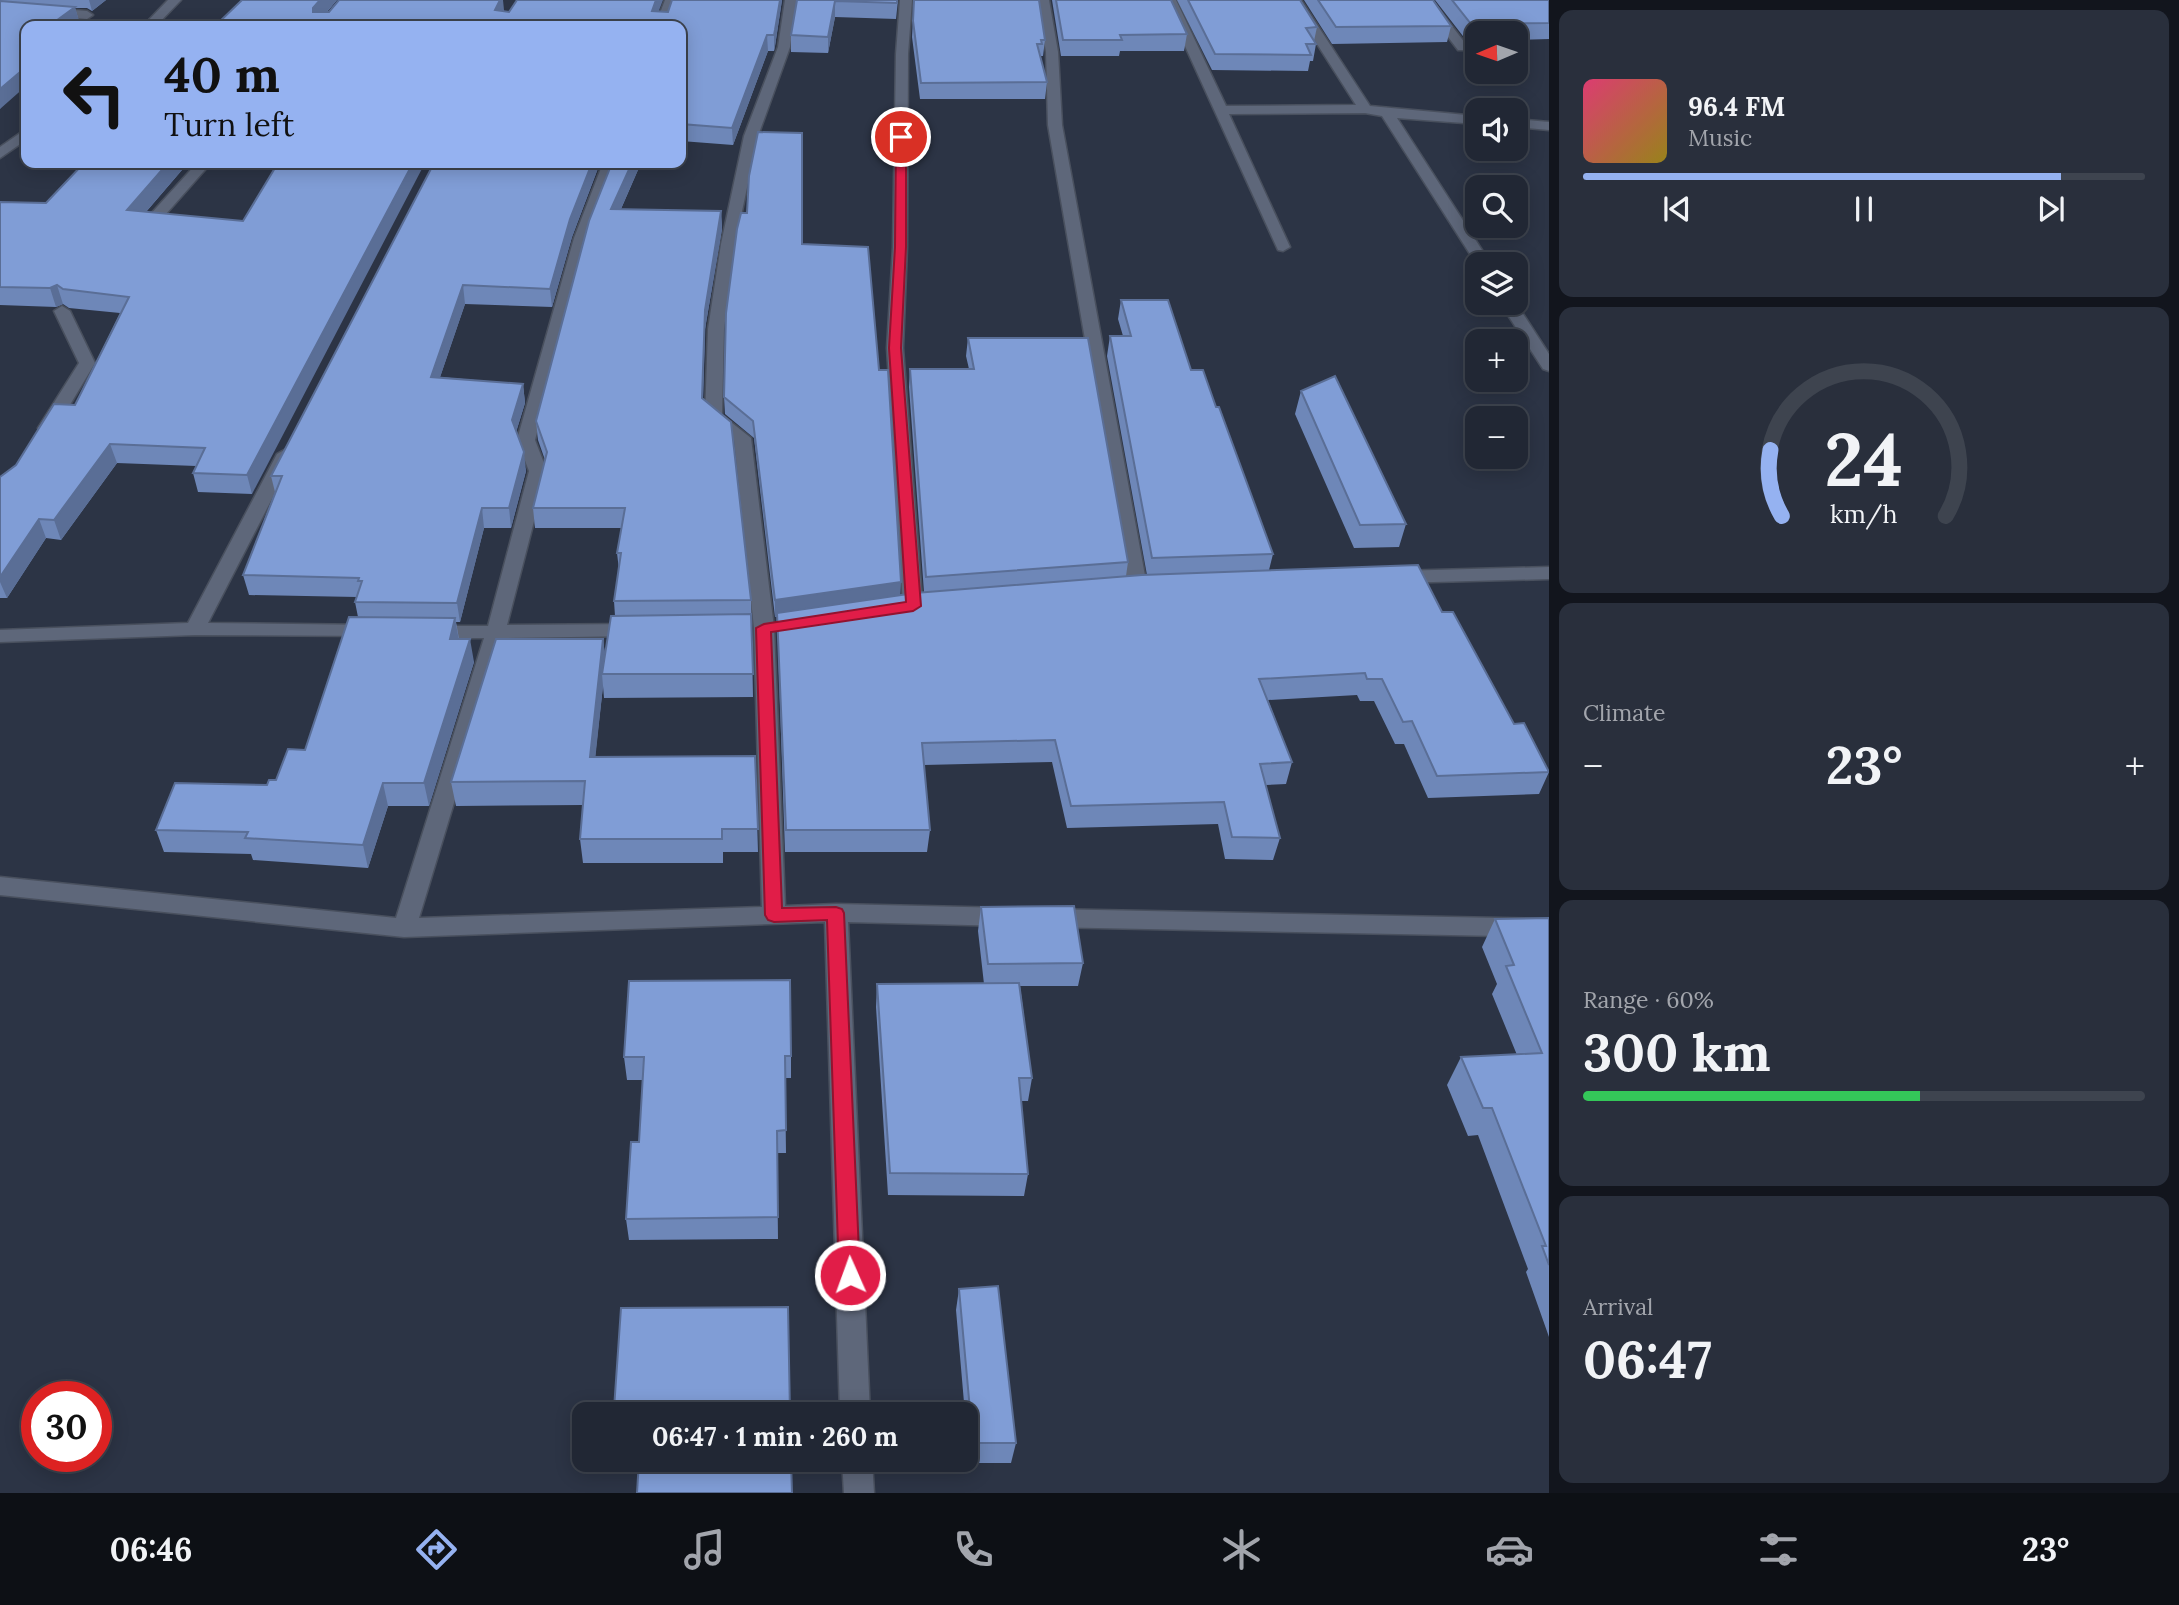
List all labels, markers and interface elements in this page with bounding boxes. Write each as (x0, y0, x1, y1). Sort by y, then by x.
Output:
north arrow (1465, 21, 1528, 84)
map controls (1465, 21, 1528, 469)
text: 40 m (164, 43, 280, 105)
icon: left (49, 49, 140, 140)
text: 96.4 FM (1688, 90, 1785, 123)
button: sound (1465, 98, 1528, 161)
text: Turn left (164, 104, 294, 145)
pin (871, 107, 931, 167)
icon: arrive (882, 118, 920, 156)
text: Music (1688, 123, 1752, 152)
button: search (1465, 175, 1528, 238)
icon: previous (1658, 190, 1696, 228)
icon: pause (1845, 190, 1883, 228)
icon: next (2032, 190, 2070, 228)
button: layers (1465, 252, 1528, 315)
button: + (1465, 329, 1528, 392)
button: − (1465, 406, 1528, 469)
text: 24 (1825, 413, 1903, 506)
text: km/h (1830, 498, 1898, 530)
text: Climate (1583, 698, 1665, 727)
text: 23° (1826, 732, 1902, 798)
text: − (1583, 742, 1603, 790)
text: + (2125, 742, 2145, 790)
text: Range · 60% (1583, 985, 1714, 1014)
text: 300 km (1583, 1019, 1771, 1085)
position arrow (813, 1238, 887, 1312)
text: Arrival (1583, 1292, 1653, 1321)
text: 06:47 (1583, 1326, 1712, 1392)
speed limit sign: 30 (21, 1381, 112, 1472)
text: 06:47 · 1 min · 260 m (652, 1420, 898, 1453)
icon: directions (412, 1525, 461, 1574)
icon: music (680, 1525, 729, 1574)
icon: phone (949, 1525, 998, 1574)
icon: climate (1217, 1525, 1266, 1574)
icon: car (1485, 1525, 1534, 1574)
icon: filters (1754, 1525, 1803, 1574)
text: 06:46 (110, 1529, 192, 1570)
text: 23° (2022, 1529, 2069, 1570)

